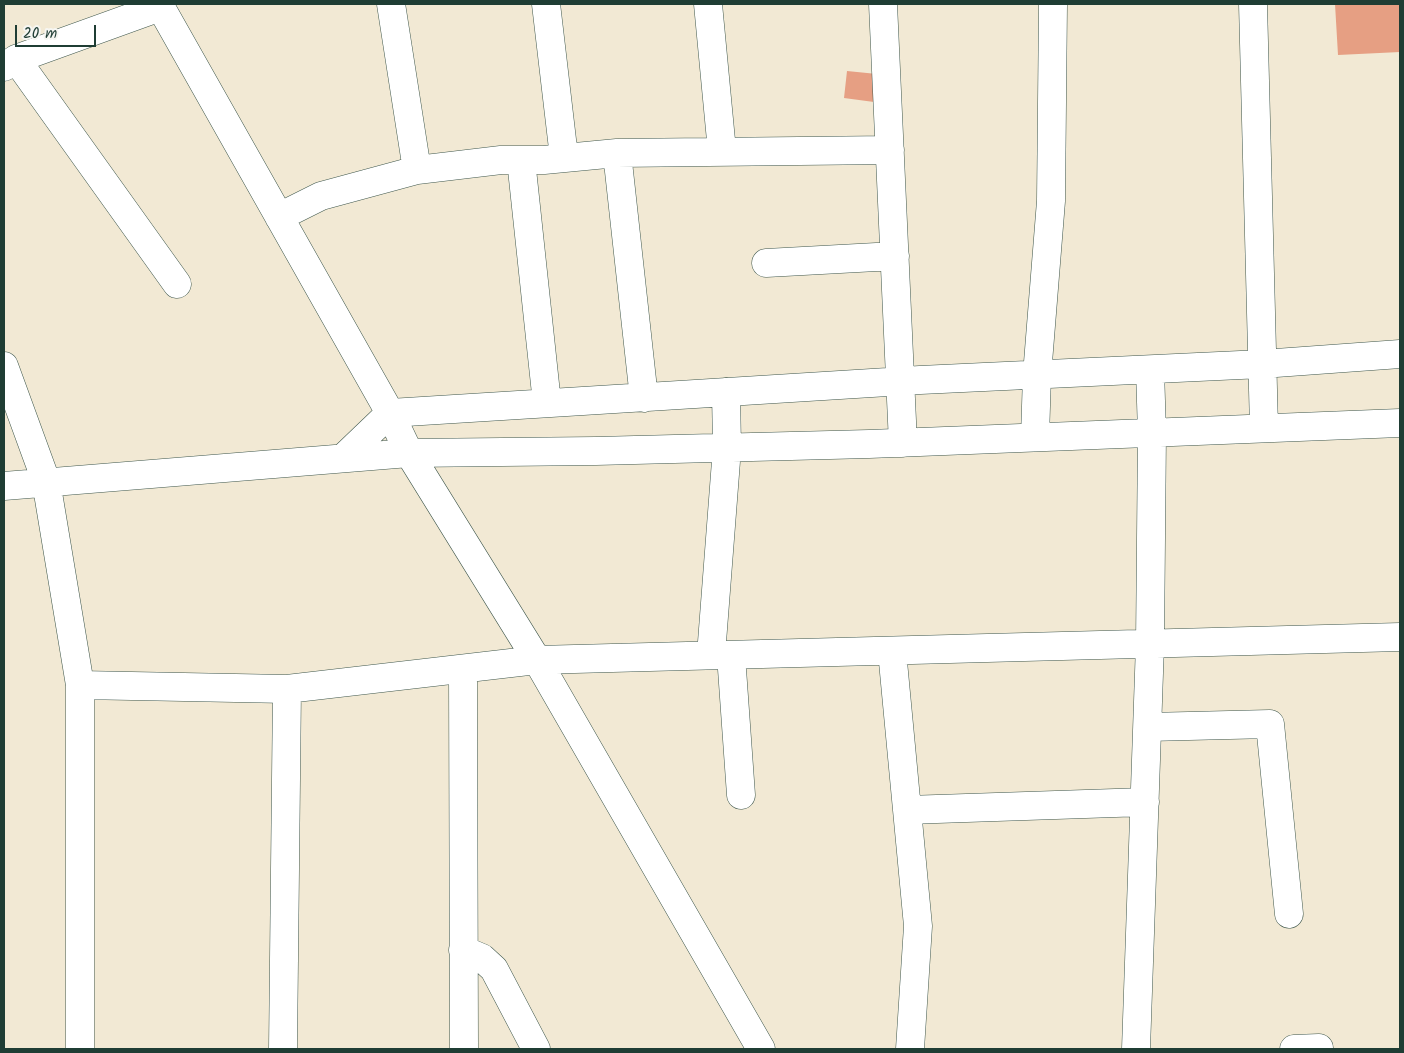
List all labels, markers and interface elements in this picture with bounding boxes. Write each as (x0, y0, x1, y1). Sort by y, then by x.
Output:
scale bar (18, 15, 99, 47)
text: 20 m (23, 22, 57, 46)

